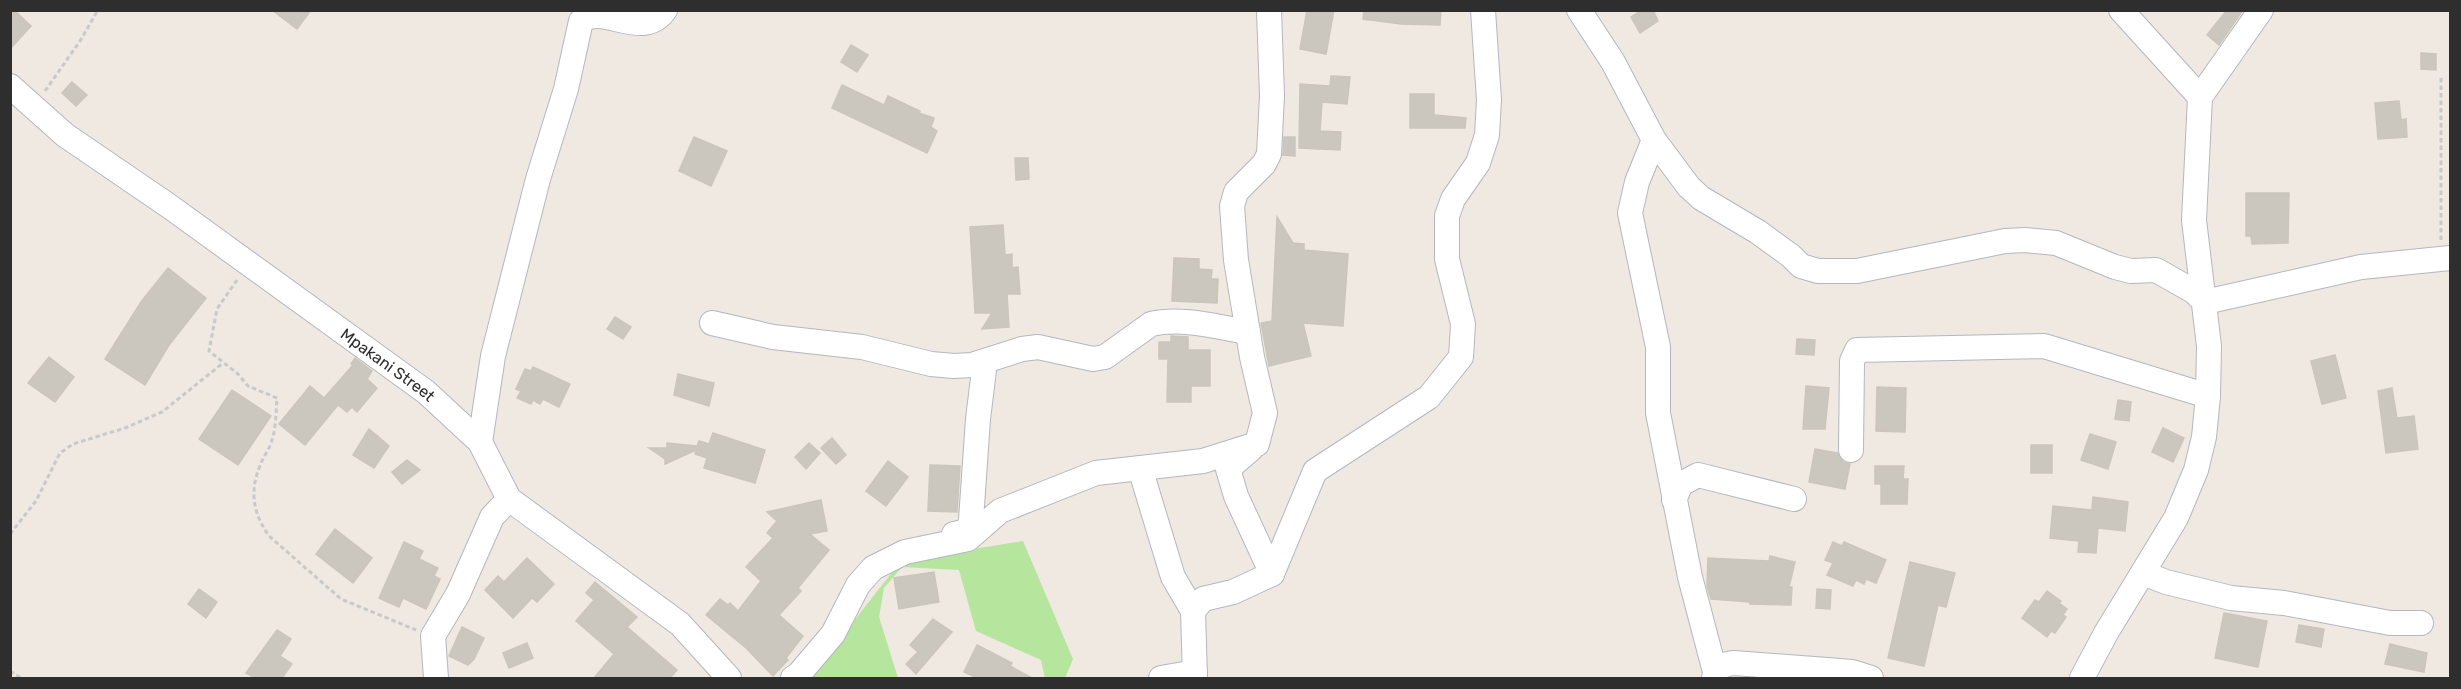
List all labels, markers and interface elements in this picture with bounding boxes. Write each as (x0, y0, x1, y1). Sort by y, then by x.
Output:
street label: Mpakani Street (337, 324, 439, 406)

